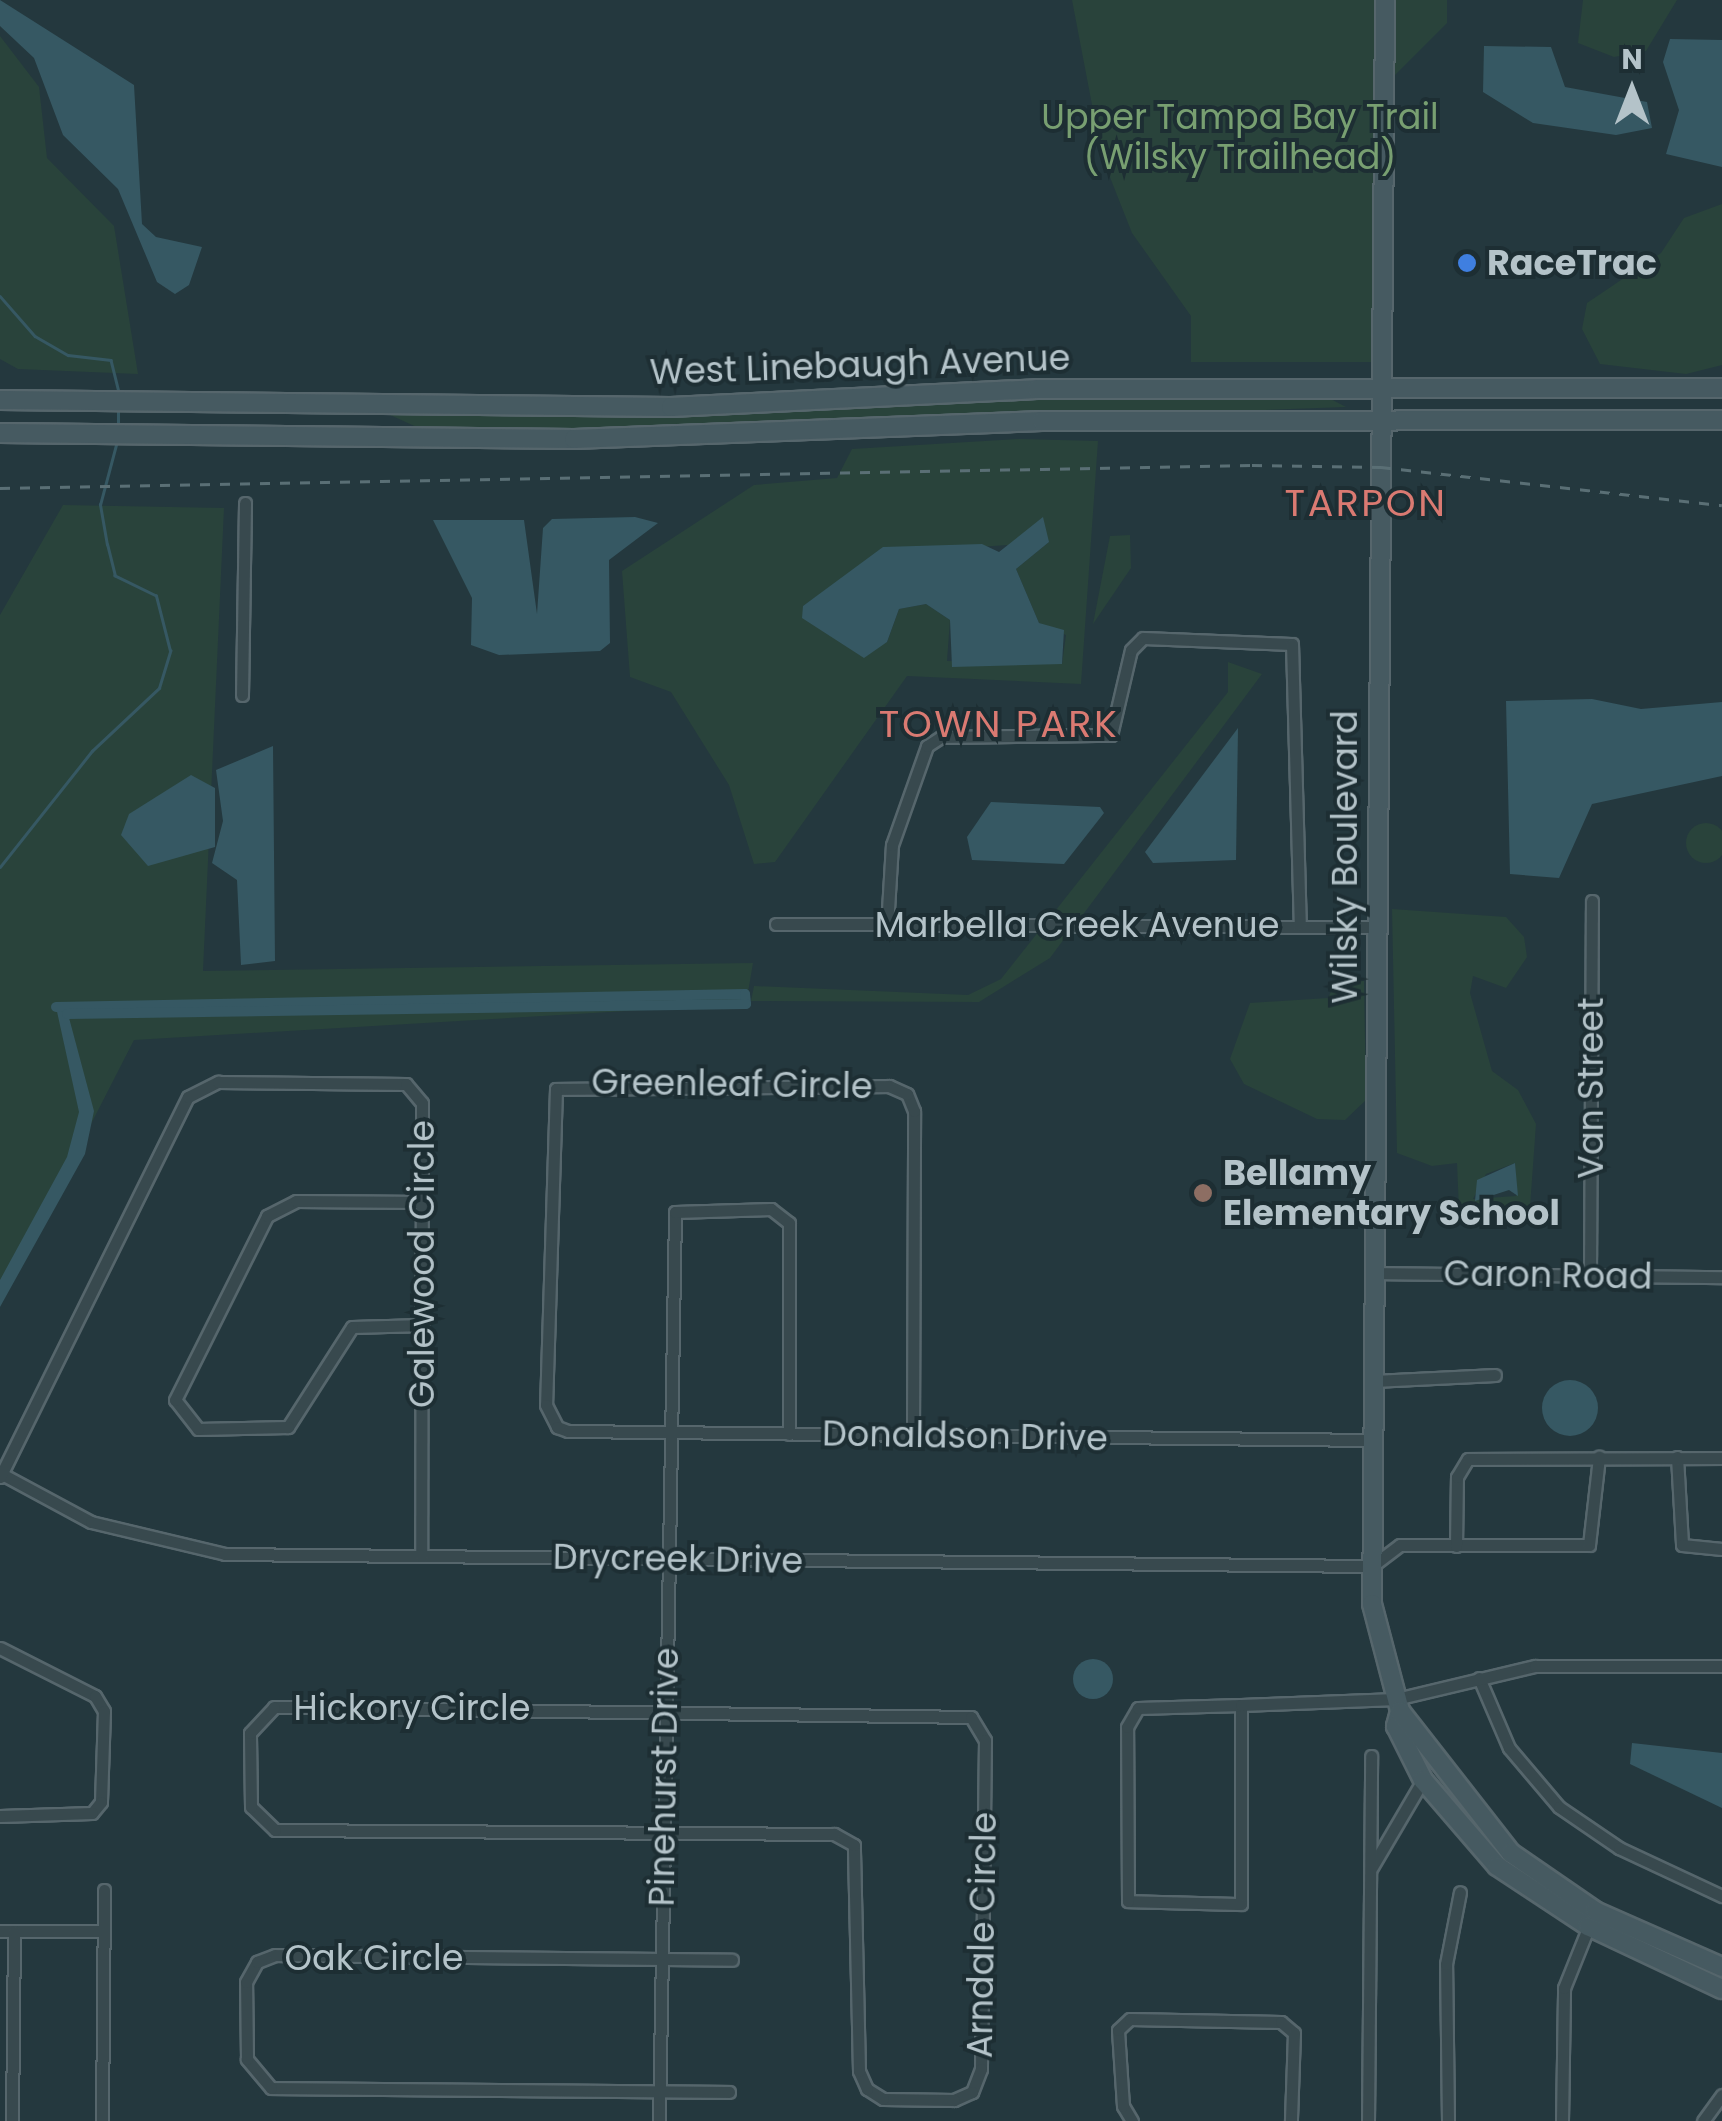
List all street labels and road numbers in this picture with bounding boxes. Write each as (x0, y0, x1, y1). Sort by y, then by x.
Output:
street label: West Linebaugh Avenue (649, 337, 1071, 393)
street label: Wilsky Boulevard (1324, 710, 1366, 1004)
street label: Marbella Creek Avenue (875, 904, 1279, 946)
street label: Van Street (1570, 997, 1612, 1179)
street label: Greenleaf Circle (591, 1061, 873, 1107)
street label: Galewood Circle (401, 1120, 443, 1408)
street label: Caron Road (1443, 1252, 1653, 1298)
street label: Donaldson Drive (822, 1413, 1108, 1459)
street label: Drycreek Drive (552, 1536, 804, 1582)
street label: Pinehurst Drive (641, 1647, 687, 1907)
street label: Hickory Circle (294, 1687, 530, 1729)
street label: Arndale Circle (959, 1812, 1005, 2058)
street label: Oak Circle (285, 1937, 463, 1979)

